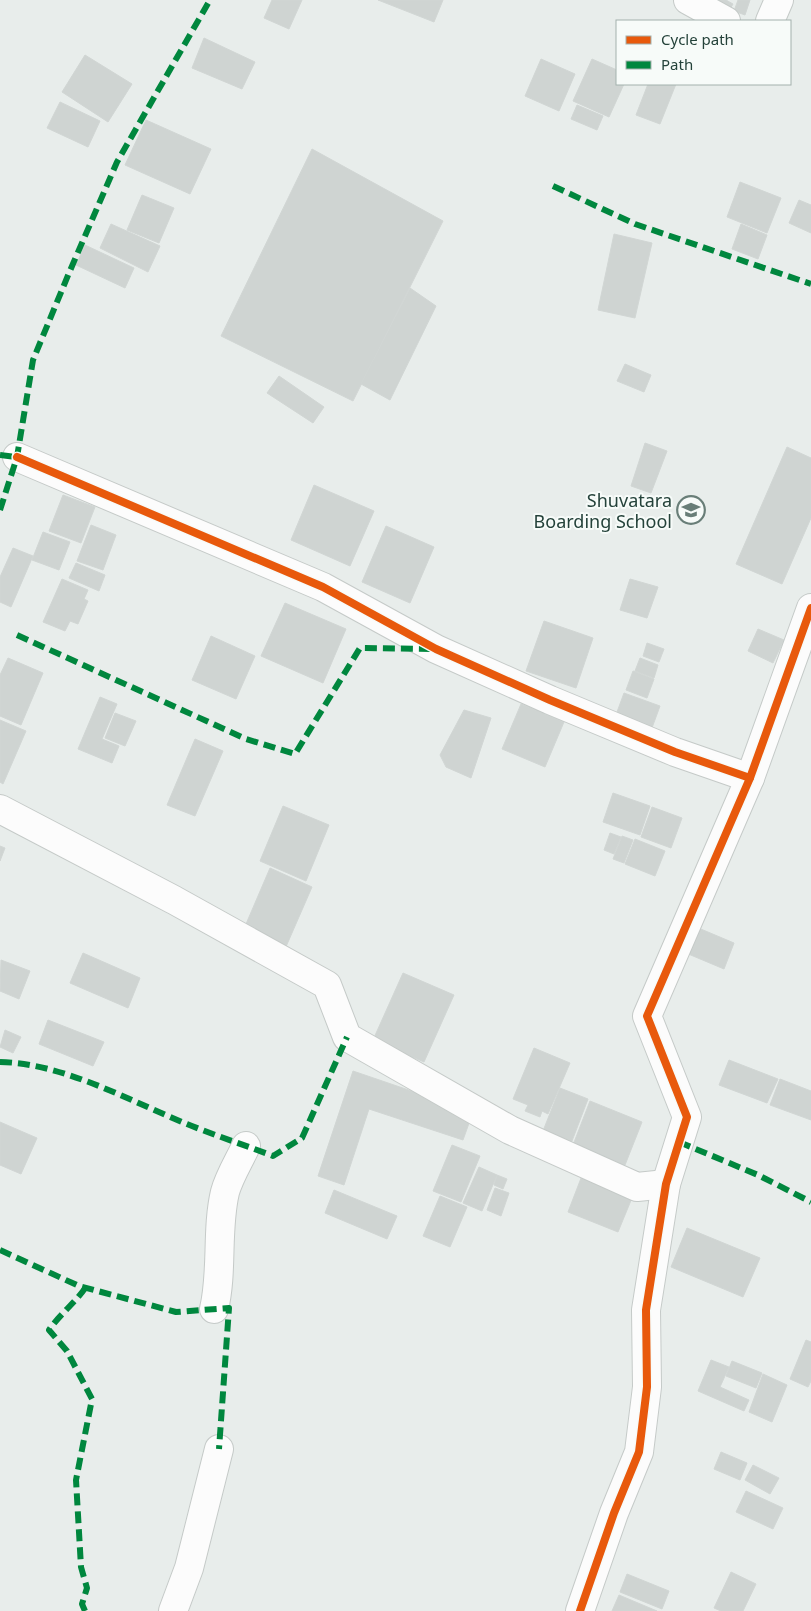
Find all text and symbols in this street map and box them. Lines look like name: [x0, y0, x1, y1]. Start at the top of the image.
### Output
legend: [616, 20, 791, 85]
text: Cycle path: [661, 29, 734, 49]
text: Path: [661, 54, 693, 74]
place label: Shuvatara Boarding School: [534, 488, 672, 533]
school or university icon: Shuvatara Boarding School: [676, 495, 706, 525]

